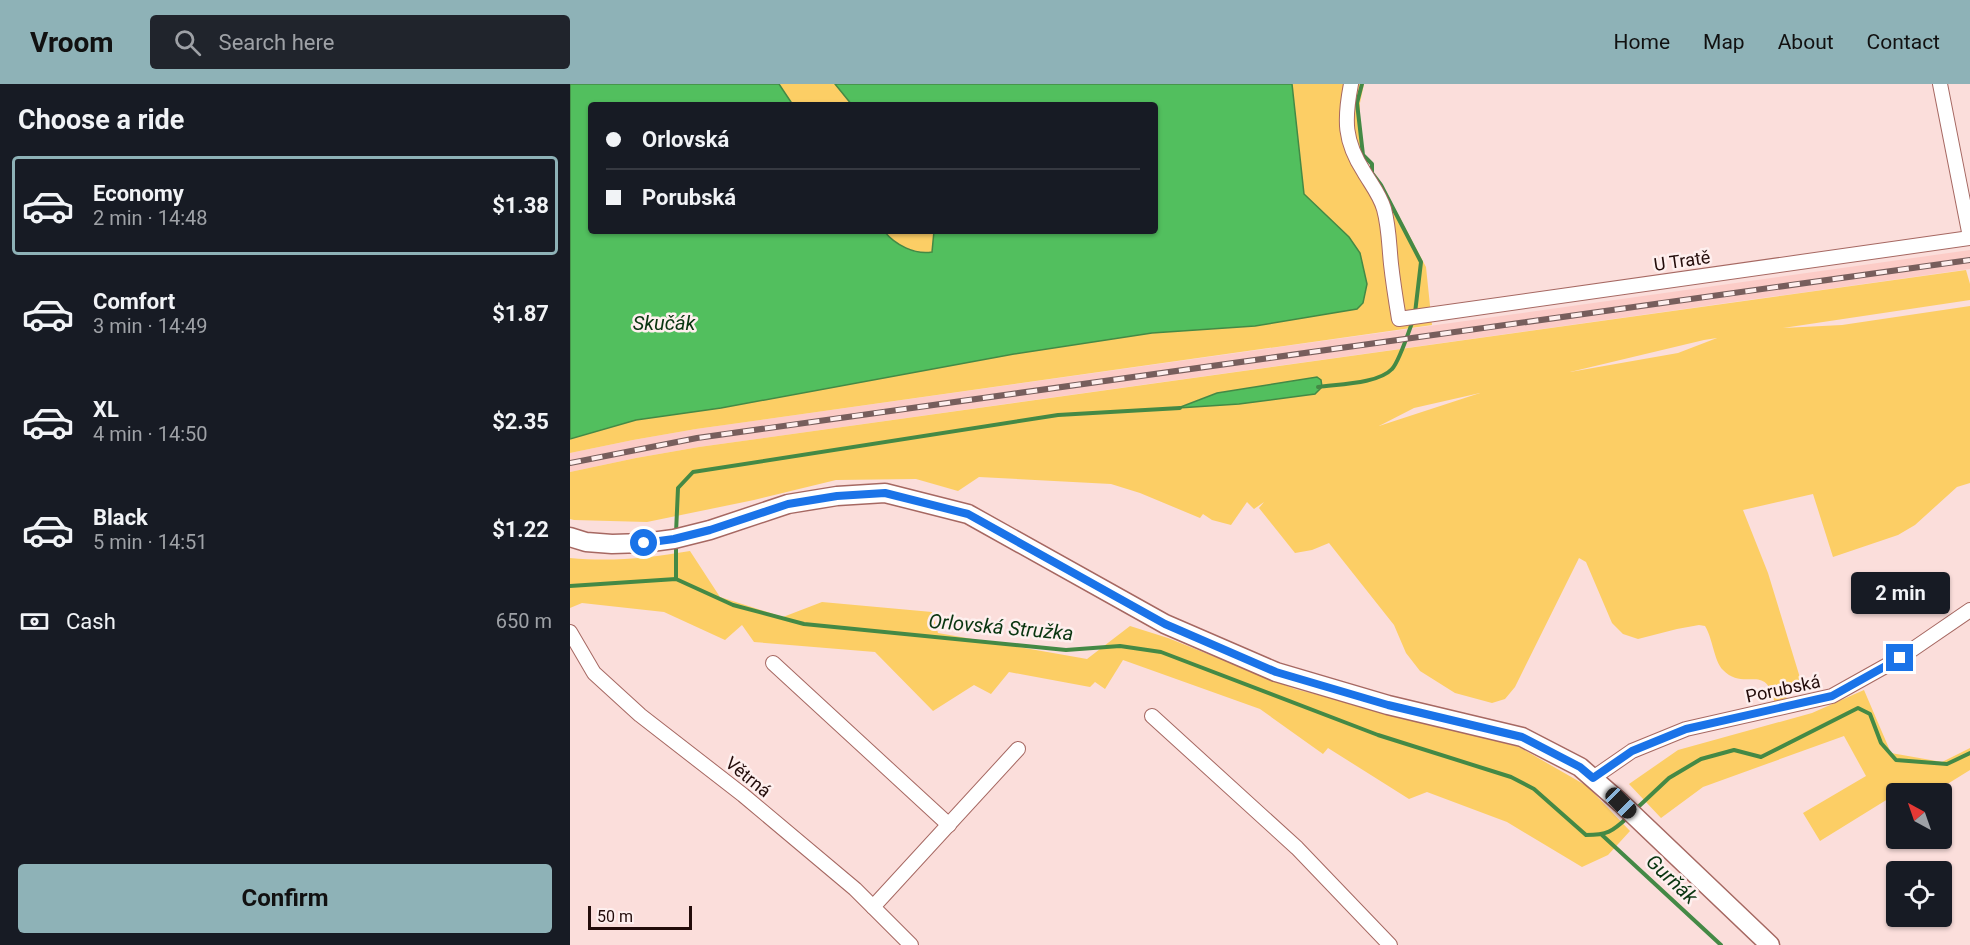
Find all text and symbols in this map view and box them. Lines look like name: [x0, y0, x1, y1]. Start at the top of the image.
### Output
search box: [150, 15, 570, 69]
text: Vroom: [30, 26, 114, 59]
icon: search: [171, 26, 204, 59]
text: Search here: [219, 30, 334, 55]
text: Home: [1614, 30, 1670, 54]
text: Map: [1703, 30, 1745, 54]
text: About: [1778, 30, 1834, 54]
text: Contact: [1867, 30, 1940, 54]
text: Choose a ride: [18, 104, 184, 136]
text: Orlovská: [642, 127, 729, 152]
icon: car: [21, 179, 75, 233]
text: Economy: [93, 181, 184, 206]
text: Porubská: [642, 185, 736, 210]
text: $1.38: [492, 193, 549, 218]
text: 2 min · 14:48: [93, 206, 208, 230]
street label: U Tratě: [1652, 246, 1712, 275]
icon: car: [21, 287, 75, 341]
text: Comfort: [93, 289, 175, 314]
text: $1.87: [492, 301, 549, 326]
water label: Skučák: [633, 311, 696, 335]
text: 3 min · 14:49: [93, 314, 208, 338]
icon: car: [21, 395, 75, 449]
text: XL: [93, 397, 119, 422]
text: $2.35: [492, 409, 549, 434]
text: 4 min · 14:50: [93, 422, 208, 446]
icon: car: [21, 503, 75, 557]
text: Black: [93, 505, 148, 530]
text: $1.22: [492, 517, 549, 542]
route start: [630, 529, 657, 556]
text: 5 min · 14:51: [93, 530, 208, 554]
callout: 2 min: [1850, 571, 1950, 613]
text: 2 min: [1875, 581, 1926, 605]
icon: cash: [18, 605, 51, 638]
text: Cash: [66, 609, 116, 634]
text: 650 m: [496, 609, 552, 633]
water label: Orlovská Stružka: [928, 609, 1074, 645]
route end: [1886, 644, 1913, 671]
street label: Porubská: [1744, 670, 1822, 707]
street label: Větrná: [721, 752, 775, 801]
north arrow: [1886, 783, 1952, 849]
map controls: [1886, 783, 1952, 927]
car: [1602, 784, 1640, 822]
water label: Gurňák: [1641, 849, 1704, 910]
button: locate: [1886, 861, 1952, 927]
button: Confirm: [18, 864, 552, 933]
scale bar: [588, 903, 692, 930]
text: 50 m: [597, 907, 633, 926]

